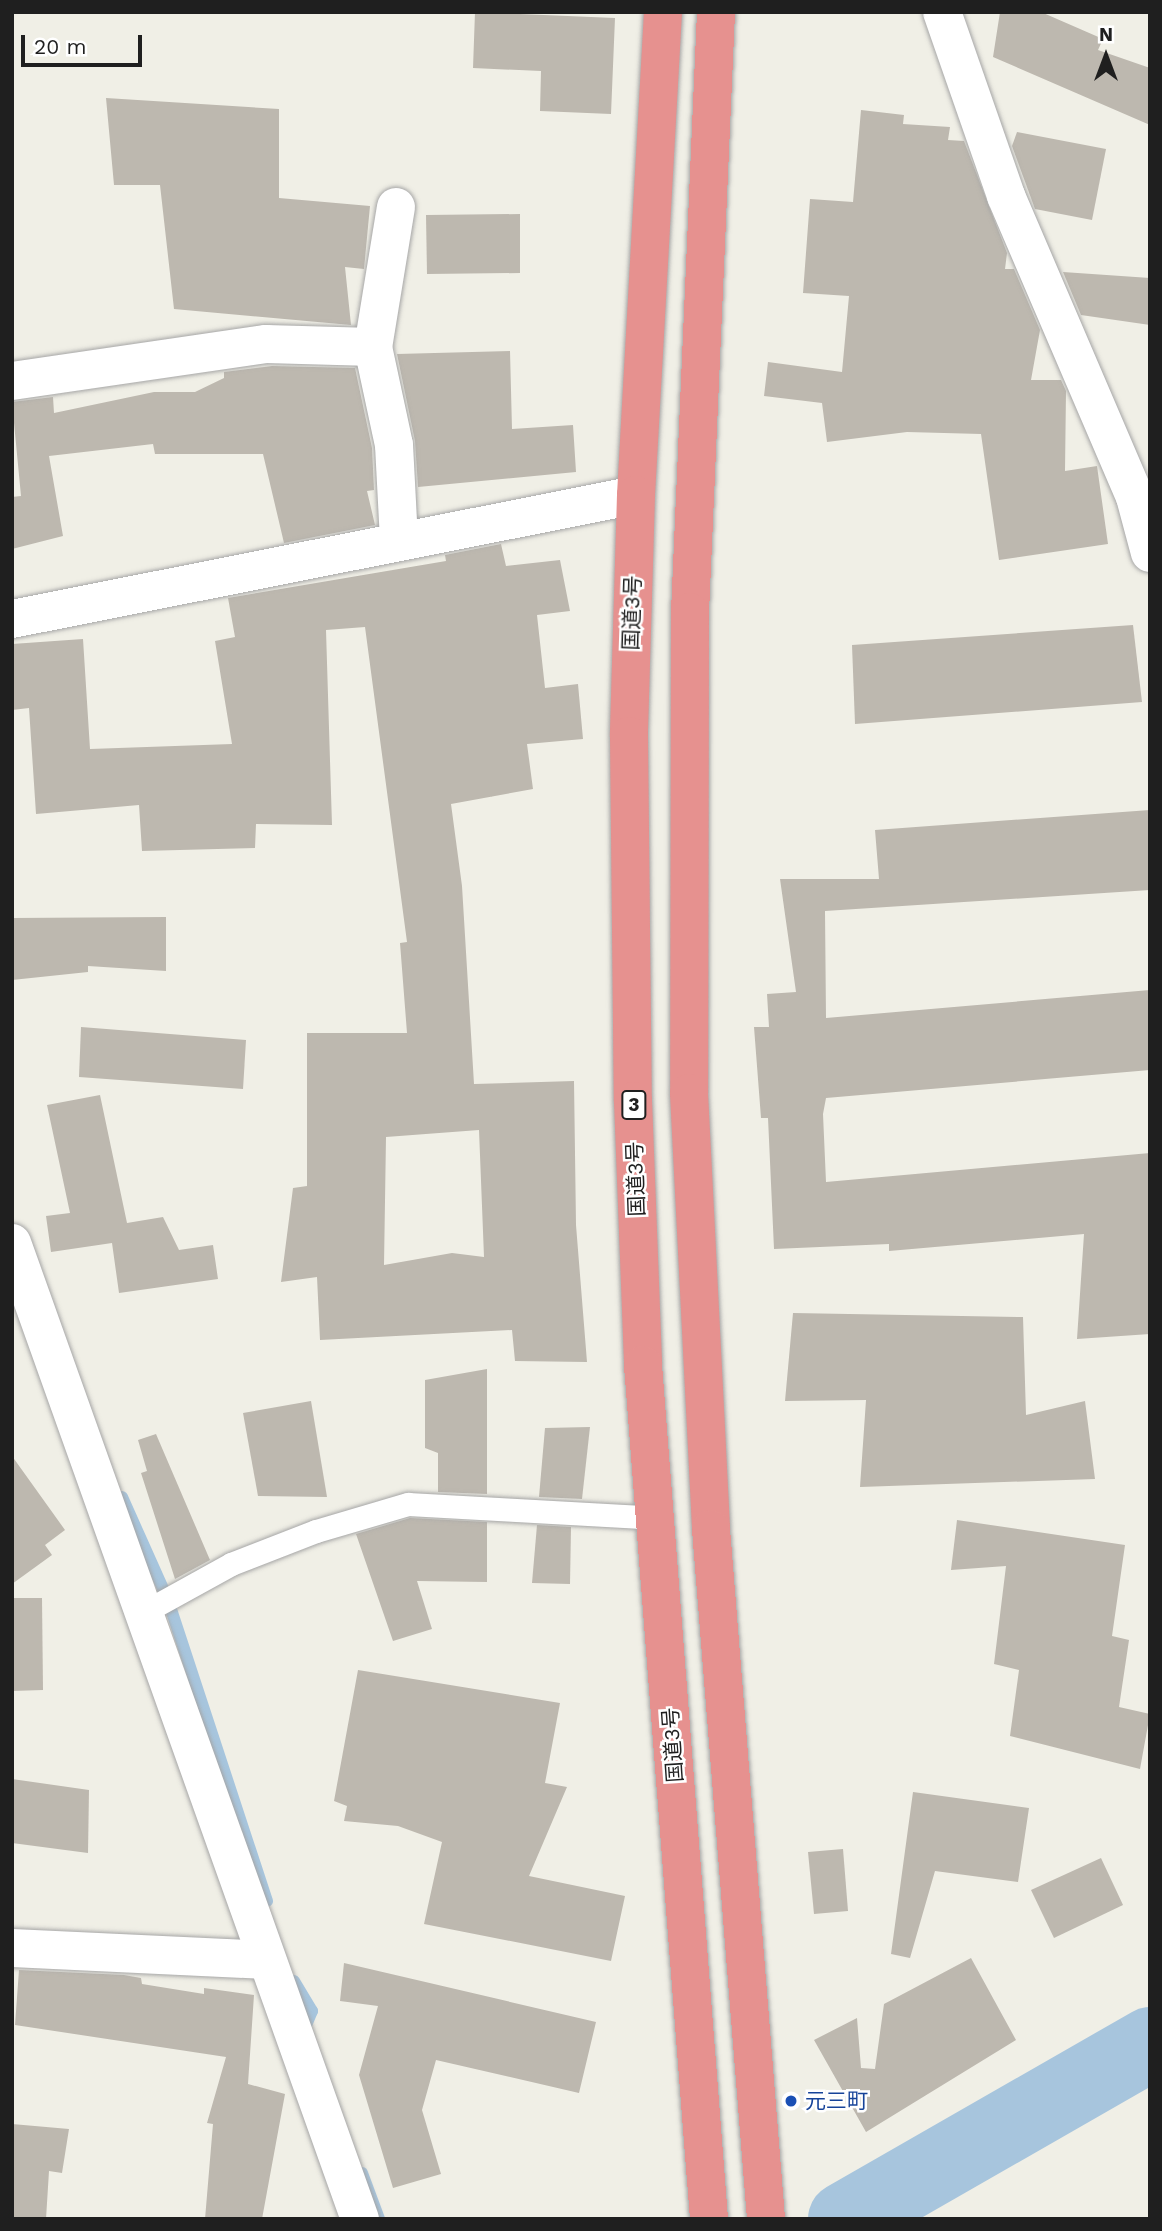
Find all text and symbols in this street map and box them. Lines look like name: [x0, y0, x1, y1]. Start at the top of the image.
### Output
scale bar: [24, 21, 145, 65]
north arrow: [1071, 21, 1141, 91]
text: N: [1099, 23, 1113, 46]
text: 20 m: [34, 34, 86, 59]
street label: 国道3号: [618, 575, 646, 651]
road number: 3: [620, 1090, 648, 1120]
street label: 国道3号: [622, 1141, 650, 1217]
street label: 国道3号: [658, 1707, 688, 1783]
place label: 元三町: [805, 2088, 868, 2114]
marker: 元三町: [783, 2093, 799, 2109]

